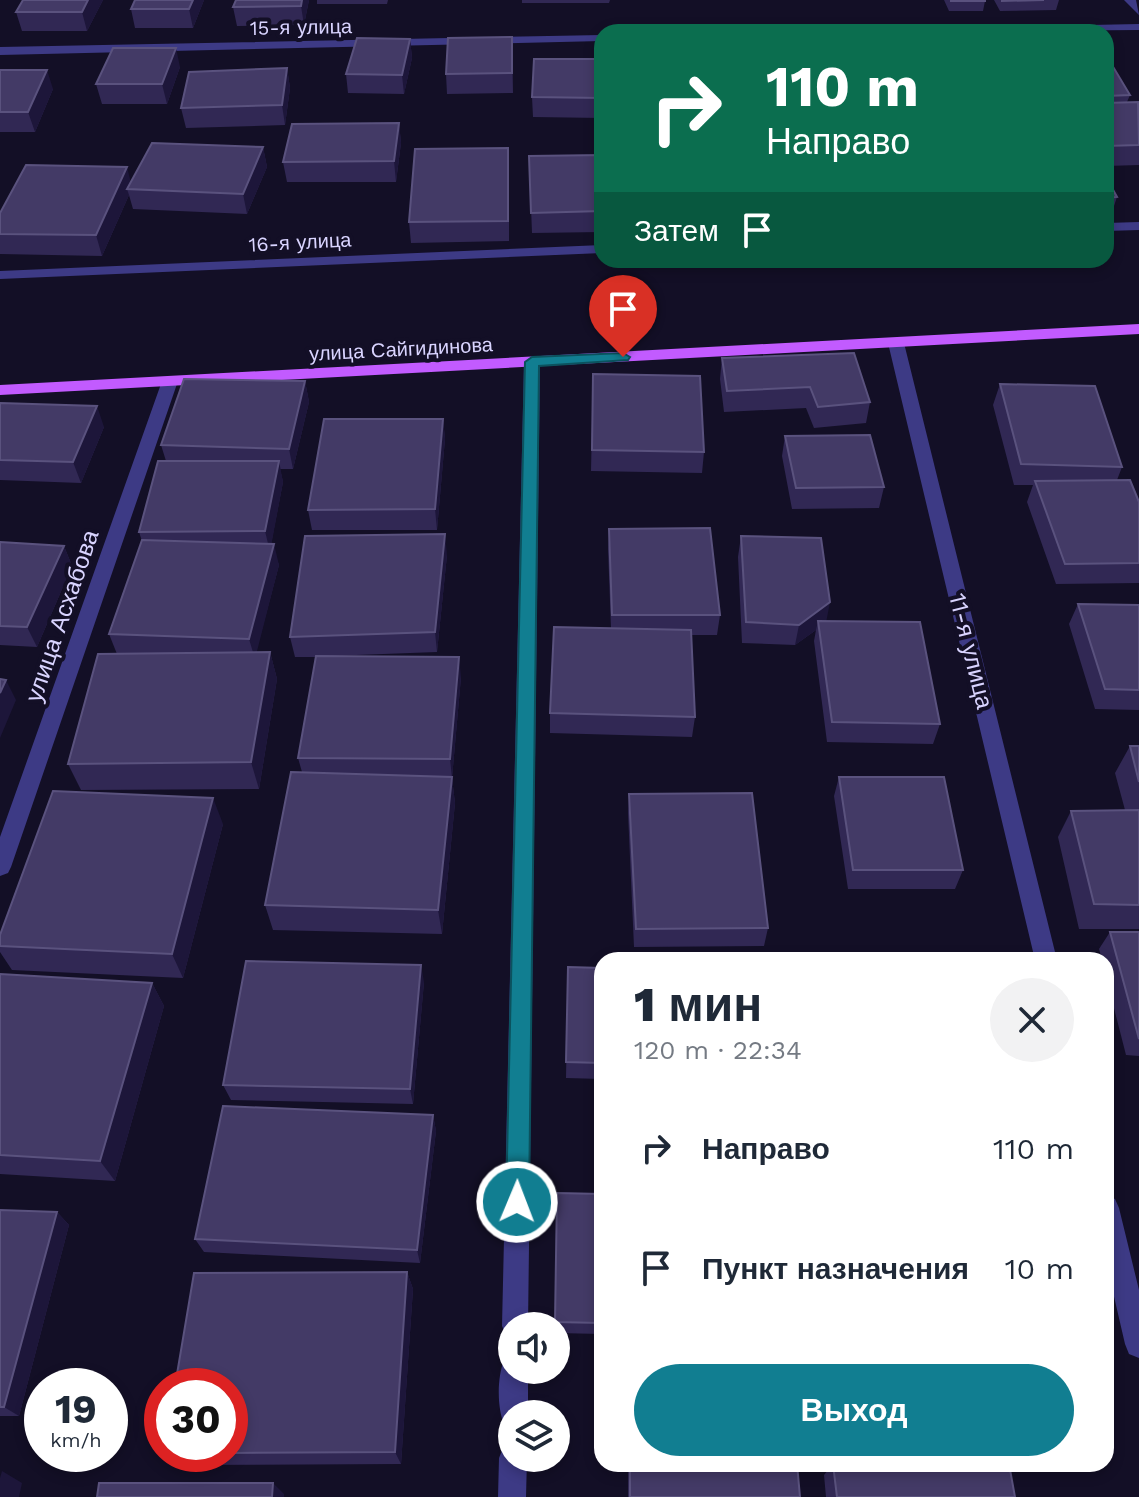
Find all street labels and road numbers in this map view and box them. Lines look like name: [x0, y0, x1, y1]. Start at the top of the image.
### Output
street label: 15-я улица: [250, 14, 353, 40]
street label: 16-я улица: [248, 227, 353, 257]
street label: улица Сайгидинова: [309, 332, 494, 366]
street label: улица Асхабова: [19, 526, 105, 706]
street label: 11-я улица: [943, 590, 999, 712]

